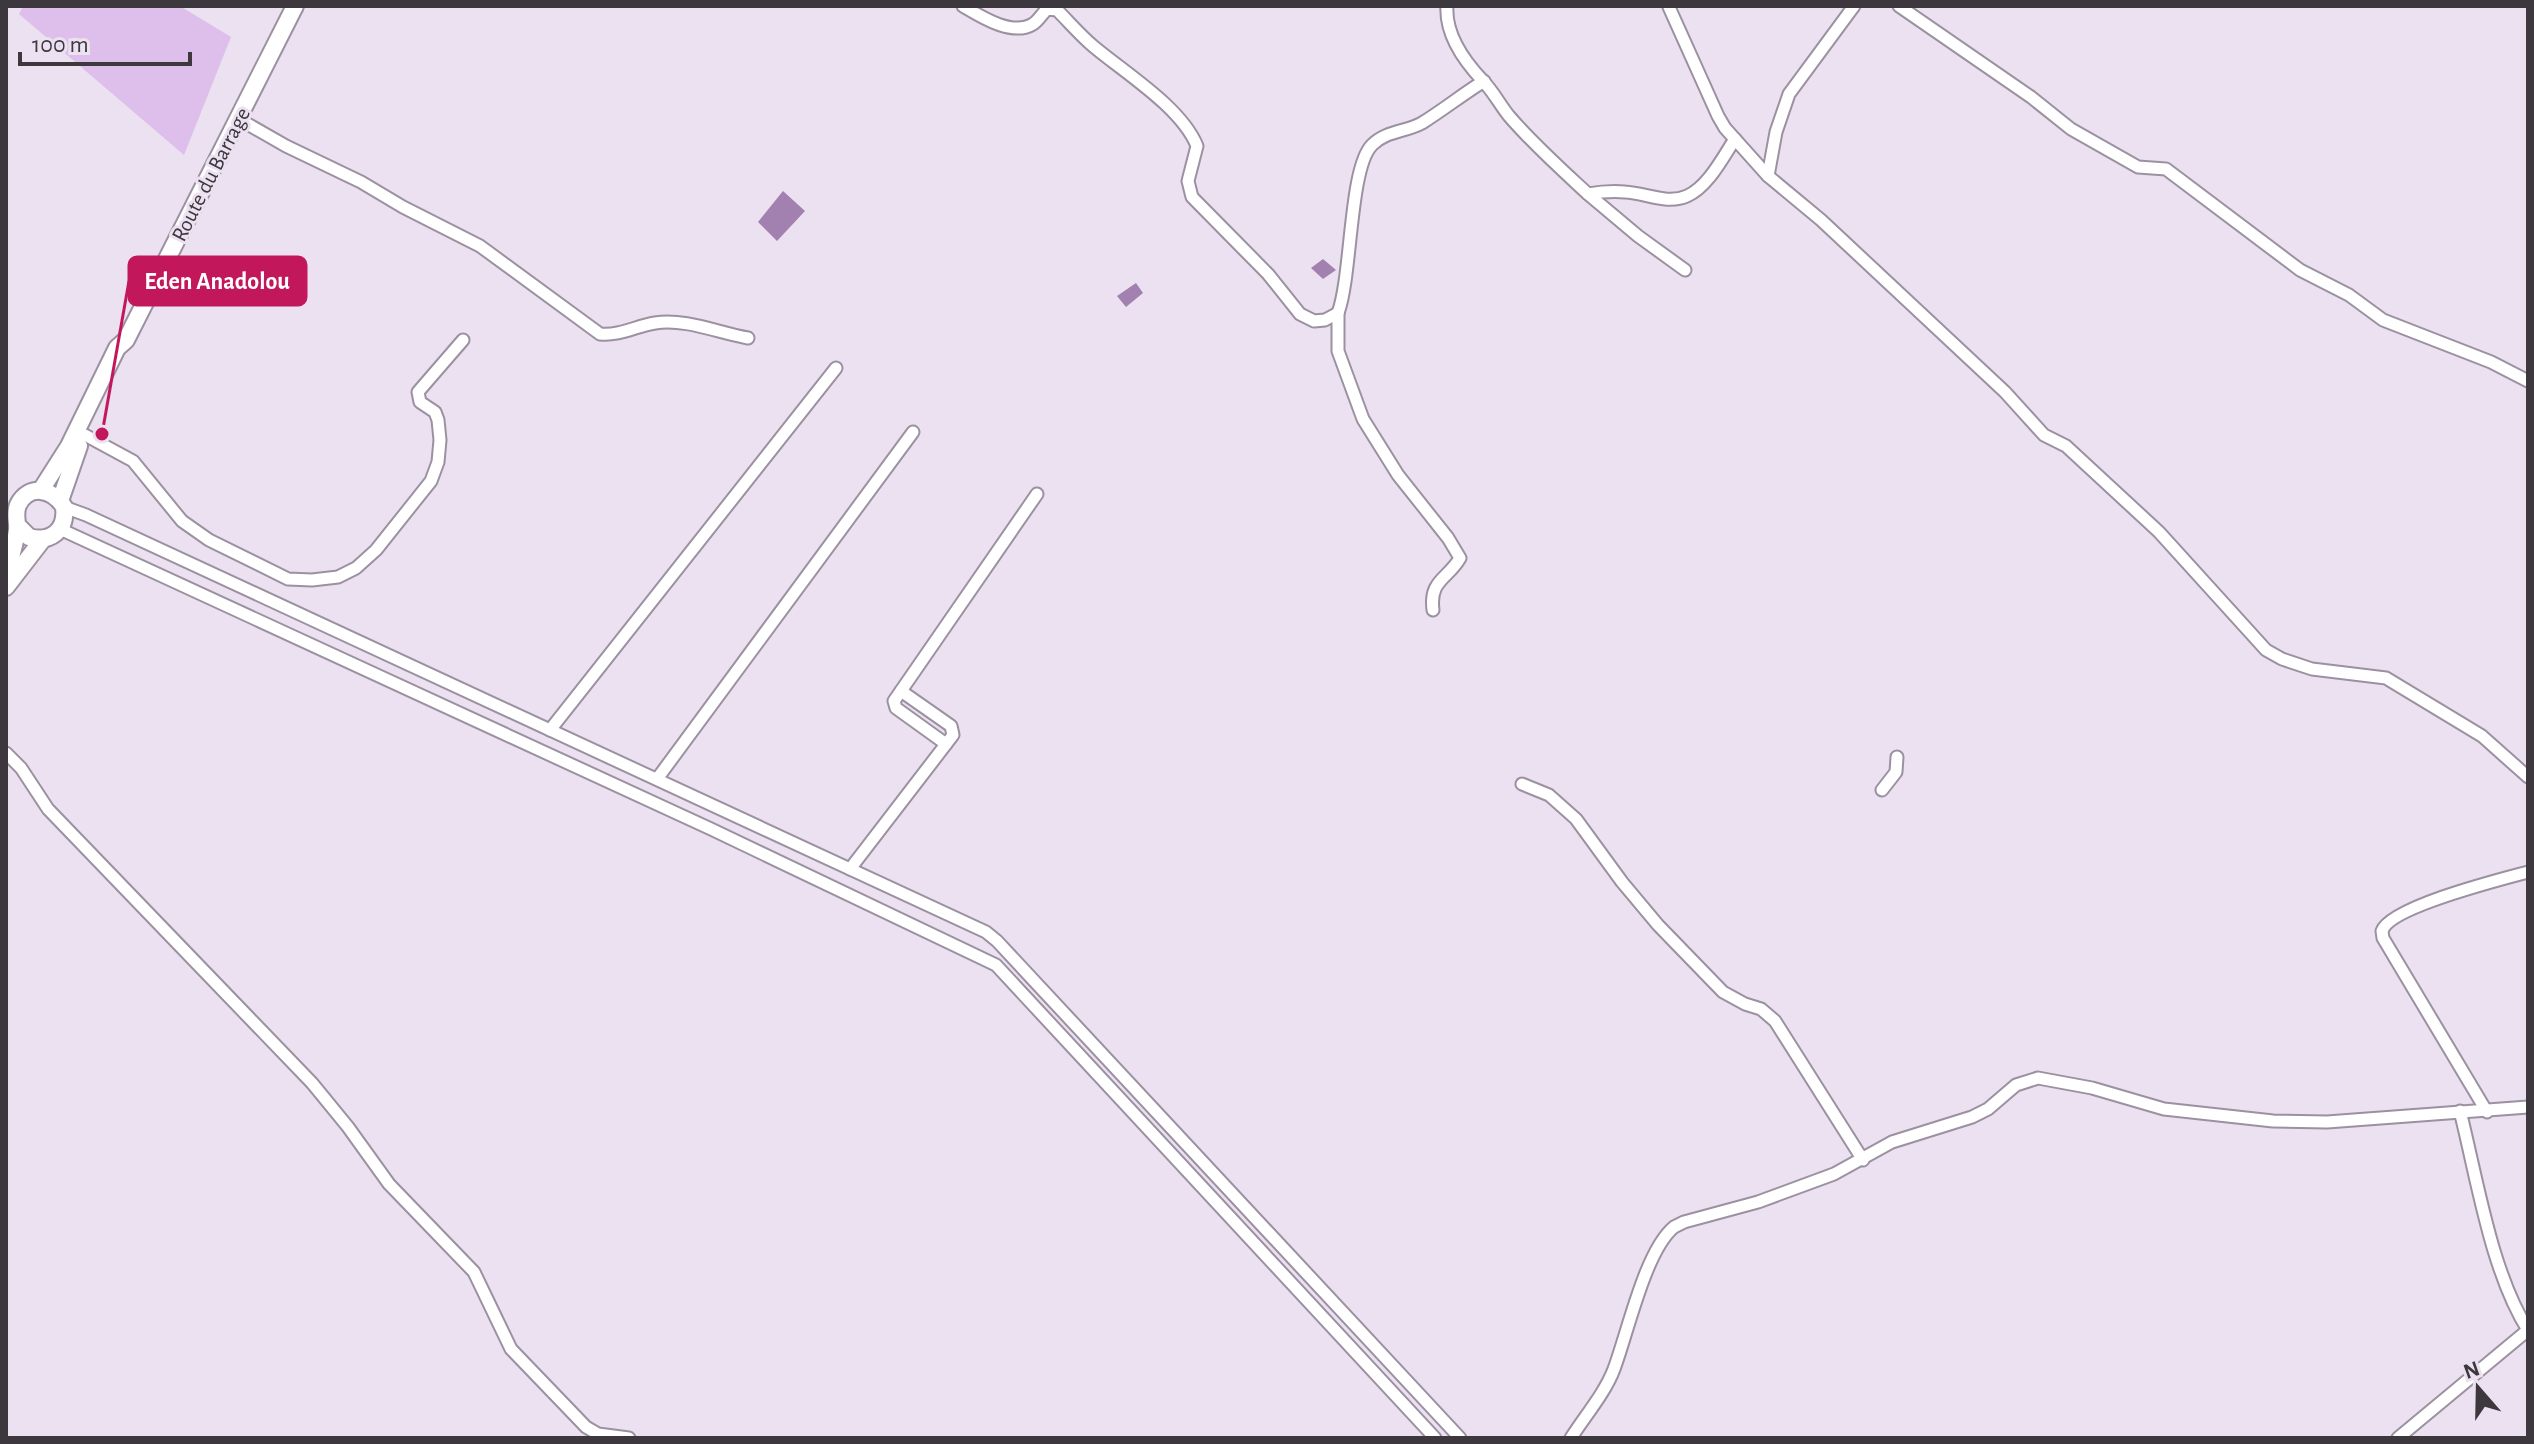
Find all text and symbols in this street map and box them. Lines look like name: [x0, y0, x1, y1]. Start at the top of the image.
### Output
scale bar: [20, 16, 190, 66]
text: 100 m: [32, 33, 89, 57]
street label: Route du Barrage: [168, 104, 254, 245]
callout: Eden Anadolou: [129, 257, 306, 305]
text: Eden Anadolou: [144, 270, 290, 294]
north arrow: [2438, 1348, 2518, 1428]
text: N: [2461, 1357, 2482, 1383]

